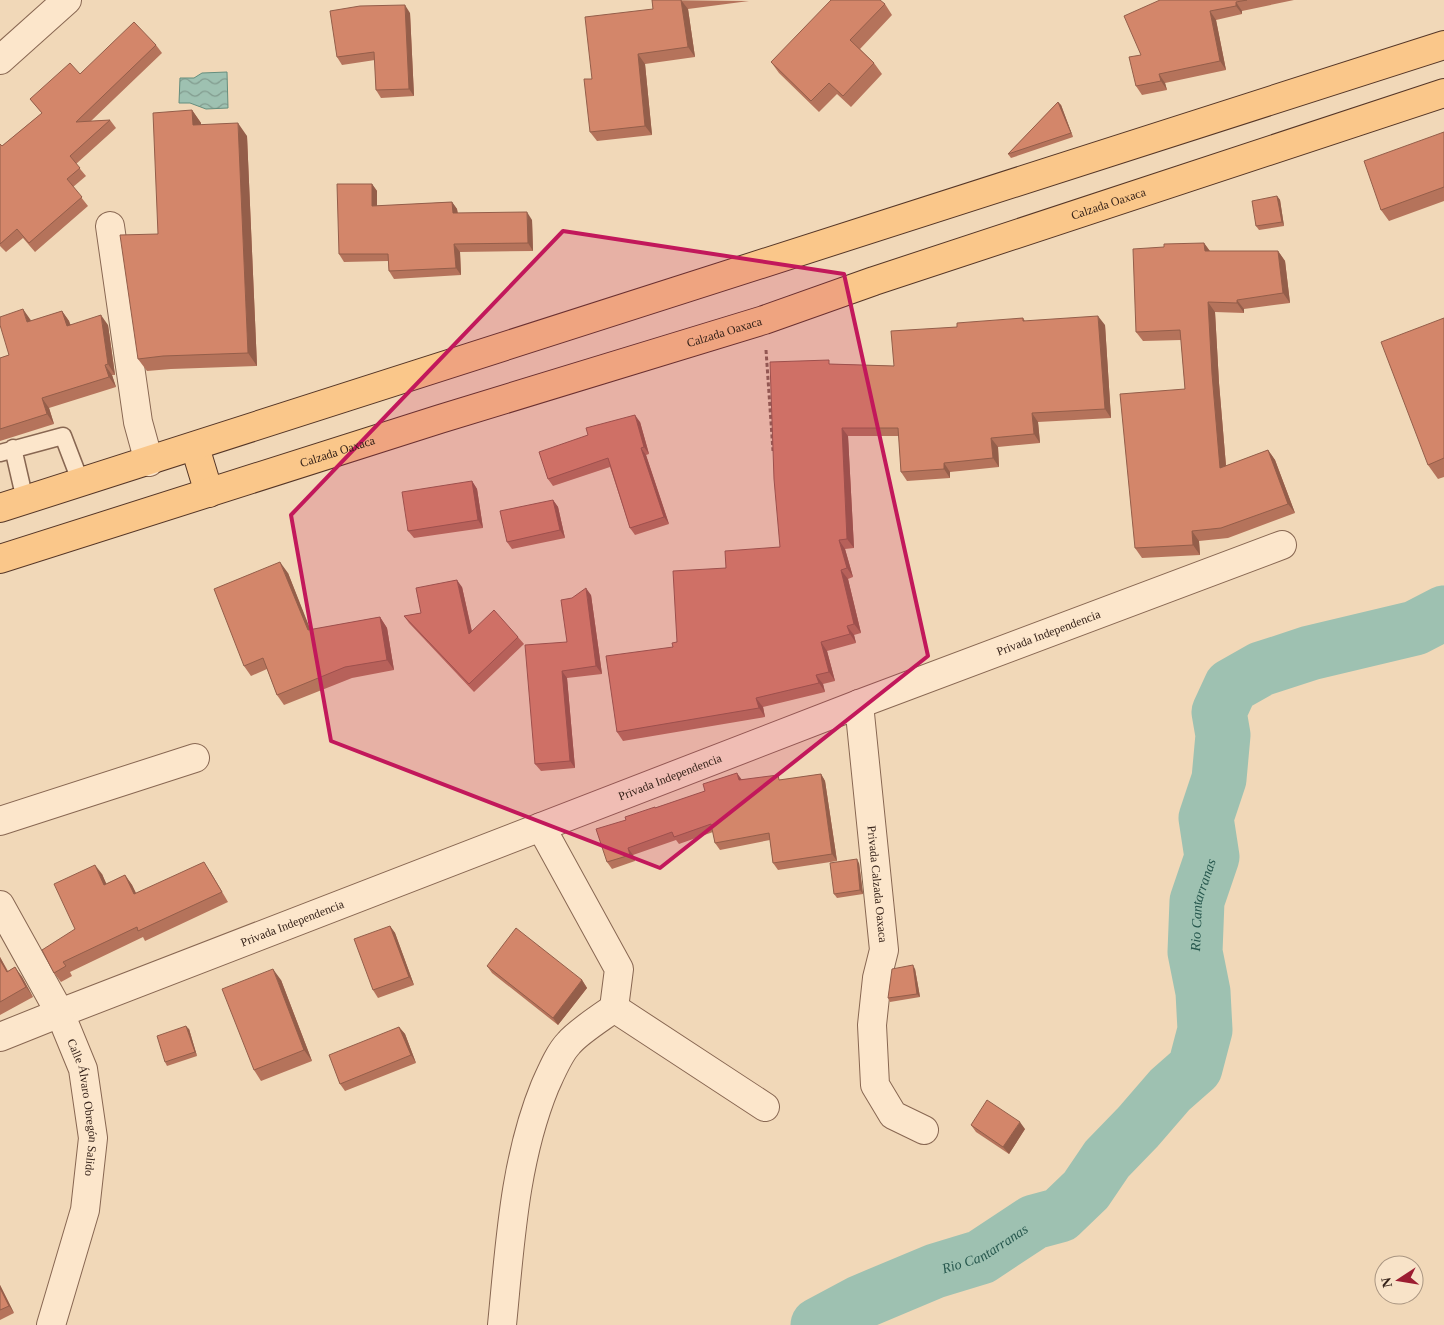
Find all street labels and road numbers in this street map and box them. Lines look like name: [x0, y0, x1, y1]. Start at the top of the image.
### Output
street label: Calzada Oaxaca: [1069, 185, 1148, 223]
street label: Calzada Oaxaca: [685, 314, 764, 350]
street label: Calzada Oaxaca: [298, 433, 377, 470]
street label: Privada Independencia: [995, 607, 1103, 659]
street label: Privada Independencia: [616, 751, 724, 803]
street label: Privada Calzada Oaxaca: [864, 825, 890, 944]
street label: Privada Independencia: [239, 897, 347, 949]
street label: Calle Álvaro Obregón Salido: [64, 1036, 100, 1177]

